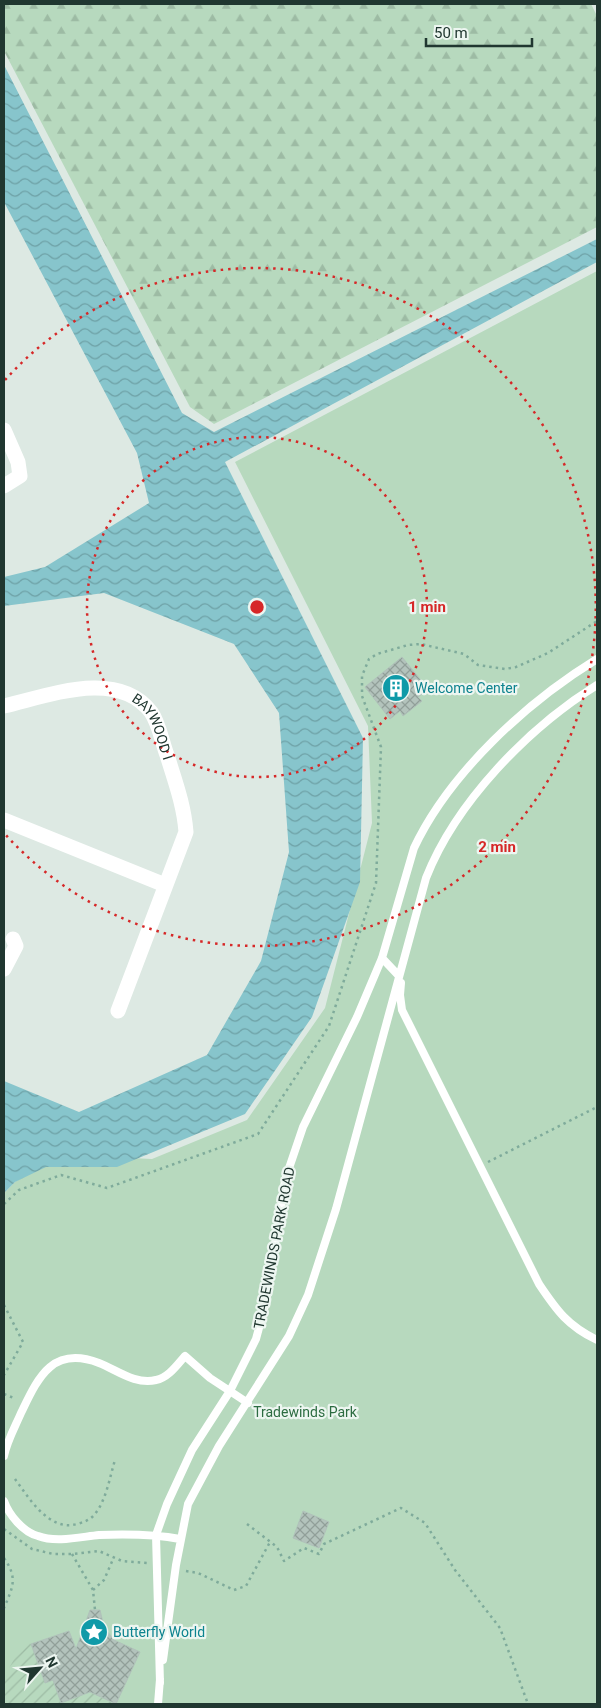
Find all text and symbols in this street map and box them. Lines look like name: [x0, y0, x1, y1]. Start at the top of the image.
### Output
scale bar: [426, 15, 532, 47]
text: 50 m: [434, 24, 468, 42]
centre of rings: [248, 598, 266, 616]
text: 1 min: [408, 598, 446, 616]
building icon: Welcome Center: [381, 673, 411, 703]
place label: Welcome Center: [415, 680, 518, 696]
street label: BAYWOOD I: [129, 690, 176, 762]
text: 2 min: [478, 838, 516, 856]
street label: TRADEWINDS PARK ROAD: [250, 1166, 298, 1330]
park label: Tradewinds Park: [253, 1404, 358, 1420]
place icon: Butterfly World: [79, 1617, 109, 1647]
place label: Butterfly World: [113, 1624, 205, 1640]
north arrow: [15, 1643, 65, 1693]
text: N: [42, 1654, 61, 1670]

